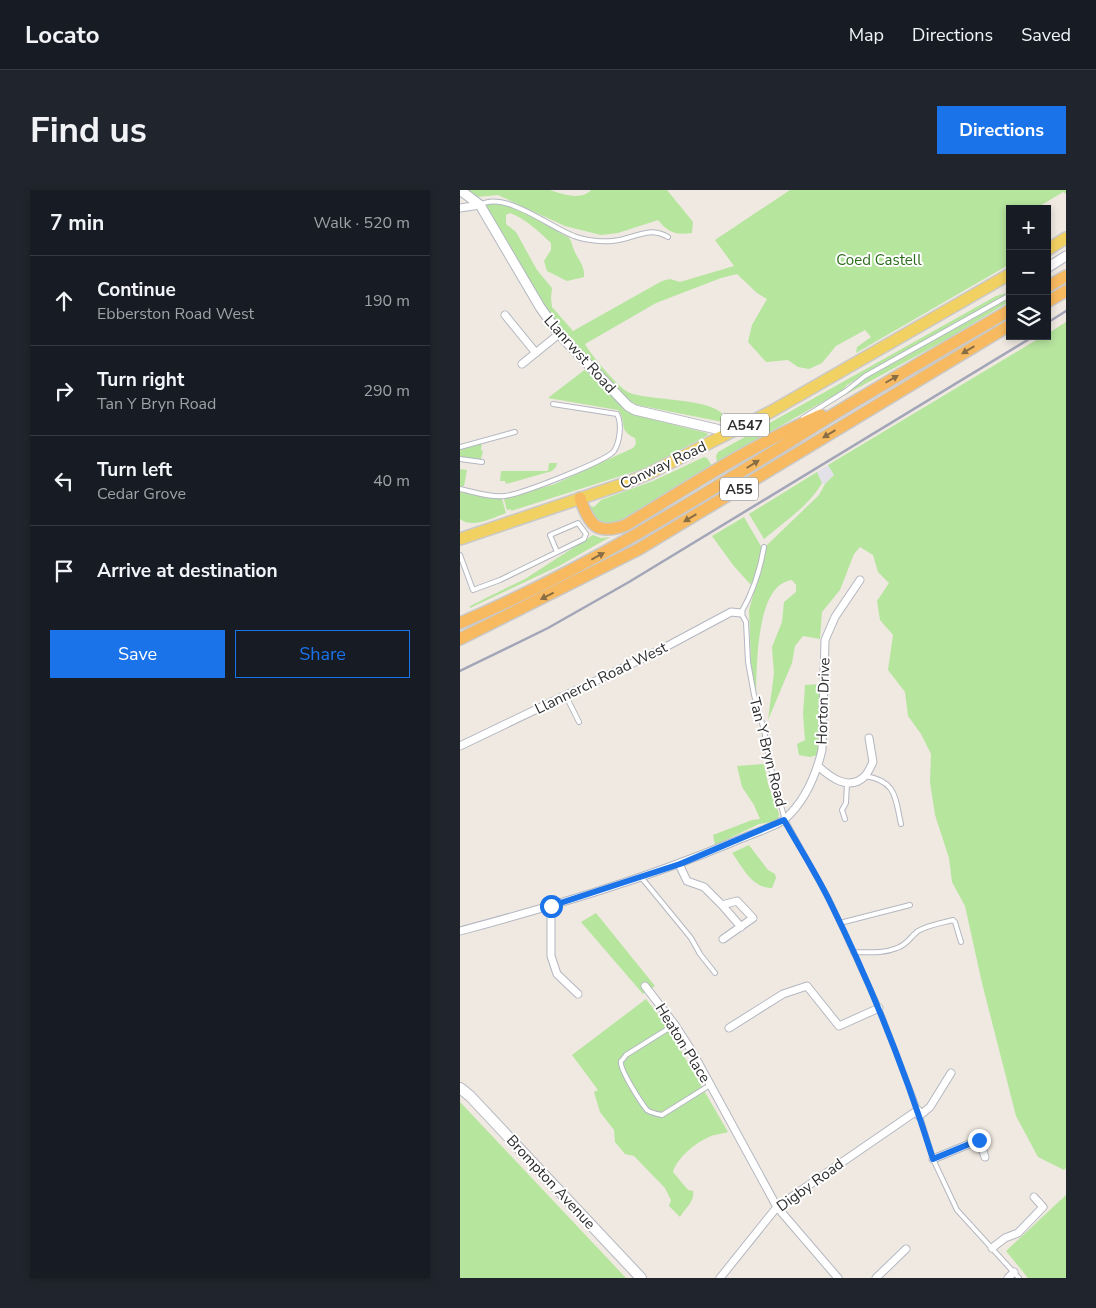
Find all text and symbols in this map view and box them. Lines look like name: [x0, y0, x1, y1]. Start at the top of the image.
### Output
text: Locato: [25, 19, 100, 51]
text: Map: [849, 23, 884, 47]
text: Directions: [912, 23, 993, 47]
text: Saved: [1021, 23, 1071, 47]
button: Directions: [937, 106, 1066, 154]
text: Find us: [30, 107, 147, 154]
map controls: [1006, 205, 1051, 340]
button: +: [1006, 205, 1051, 250]
text: 7 min: [50, 209, 104, 237]
text: Walk · 520 m: [314, 212, 410, 234]
park label: Coed Castell: [836, 250, 922, 270]
button: −: [1006, 250, 1051, 295]
text: Continue: [97, 277, 176, 303]
icon: ahead: [50, 287, 78, 315]
text: 190 m: [363, 290, 410, 312]
button: layers: [1006, 295, 1051, 340]
text: Ebberston Road West: [97, 303, 254, 325]
street label: Llanrwst Road: [540, 311, 620, 397]
one-way arrow: [961, 345, 974, 354]
text: Turn right: [97, 367, 184, 393]
one-way arrow: [885, 375, 898, 384]
icon: right: [50, 377, 78, 405]
text: 290 m: [363, 380, 410, 402]
text: Tan Y Bryn Road: [97, 393, 216, 415]
road number: A547: [721, 414, 769, 436]
one-way arrow: [823, 430, 836, 439]
street label: Conway Road: [617, 436, 709, 494]
text: Turn left: [97, 457, 172, 483]
one-way arrow: [747, 460, 760, 469]
icon: left: [50, 467, 78, 495]
text: 40 m: [373, 470, 410, 492]
road number: A55: [720, 478, 758, 500]
text: Cedar Grove: [97, 483, 186, 505]
one-way arrow: [684, 514, 697, 523]
one-way arrow: [591, 552, 605, 560]
icon: arrive: [50, 557, 78, 585]
text: Arrive at destination: [97, 558, 278, 584]
one-way arrow: [540, 592, 555, 600]
button: Save: [50, 630, 225, 678]
button: Share: [235, 630, 410, 678]
street label: Llannerch Road West: [531, 637, 671, 719]
street label: Horton Drive: [811, 657, 835, 745]
street label: Tan Y Bryn Road: [745, 695, 791, 809]
route start: [540, 895, 563, 918]
street label: Heaton Place: [651, 1000, 715, 1086]
route end: [968, 1129, 991, 1152]
street label: Brompton Avenue: [502, 1130, 600, 1234]
street label: Digby Road: [772, 1154, 848, 1216]

